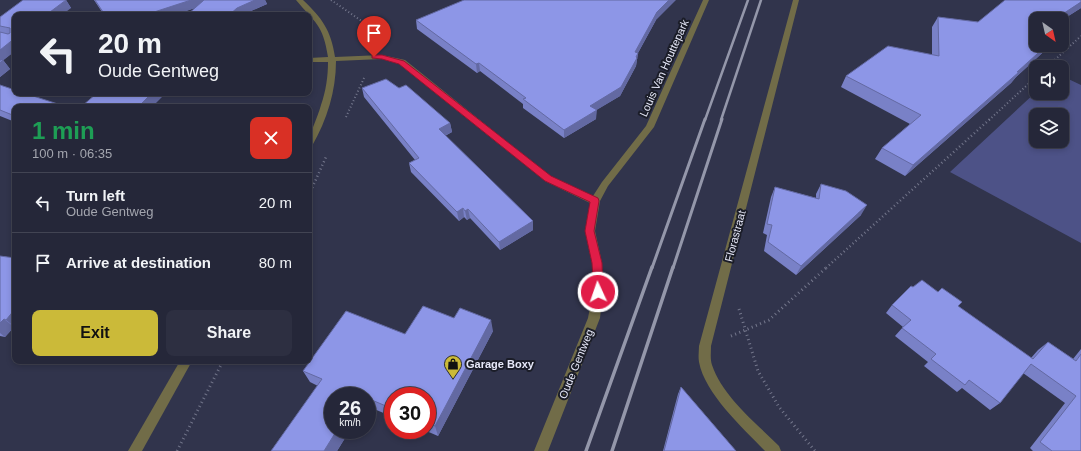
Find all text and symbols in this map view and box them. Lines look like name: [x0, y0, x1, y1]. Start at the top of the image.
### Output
north arrow: [1029, 12, 1069, 52]
map controls: [1029, 12, 1069, 148]
pin: [357, 16, 391, 57]
street label: Louis Van Houttepark: [637, 17, 691, 118]
icon: arrive: [363, 22, 385, 44]
icon: left: [32, 28, 84, 80]
text: 20 m: [98, 28, 162, 59]
button: sound: [1029, 60, 1069, 100]
text: Oude Gentweg: [98, 61, 219, 81]
button: layers: [1029, 108, 1069, 148]
text: 1 min: [32, 117, 95, 144]
button: close: [250, 117, 292, 159]
text: 100 m · 06:35: [32, 146, 112, 161]
text: Turn left: [66, 187, 125, 204]
icon: left: [32, 192, 54, 214]
text: 20 m: [259, 194, 292, 211]
text: Oude Gentweg: [66, 204, 153, 219]
street label: Florastraat: [722, 209, 748, 263]
icon: arrive: [32, 252, 54, 274]
text: Arrive at destination: [66, 254, 211, 271]
text: 80 m: [259, 254, 292, 271]
position arrow: [577, 271, 619, 313]
button: Exit: [32, 310, 158, 356]
button: Share: [166, 310, 292, 356]
street label: Oude Gentweg: [557, 327, 595, 401]
shop icon: Garage Boxy: [443, 354, 463, 379]
place label: Garage Boxy: [466, 358, 535, 370]
speed limit sign: 30: [384, 387, 436, 439]
text: 26: [339, 397, 361, 419]
text: km/h: [339, 417, 361, 428]

